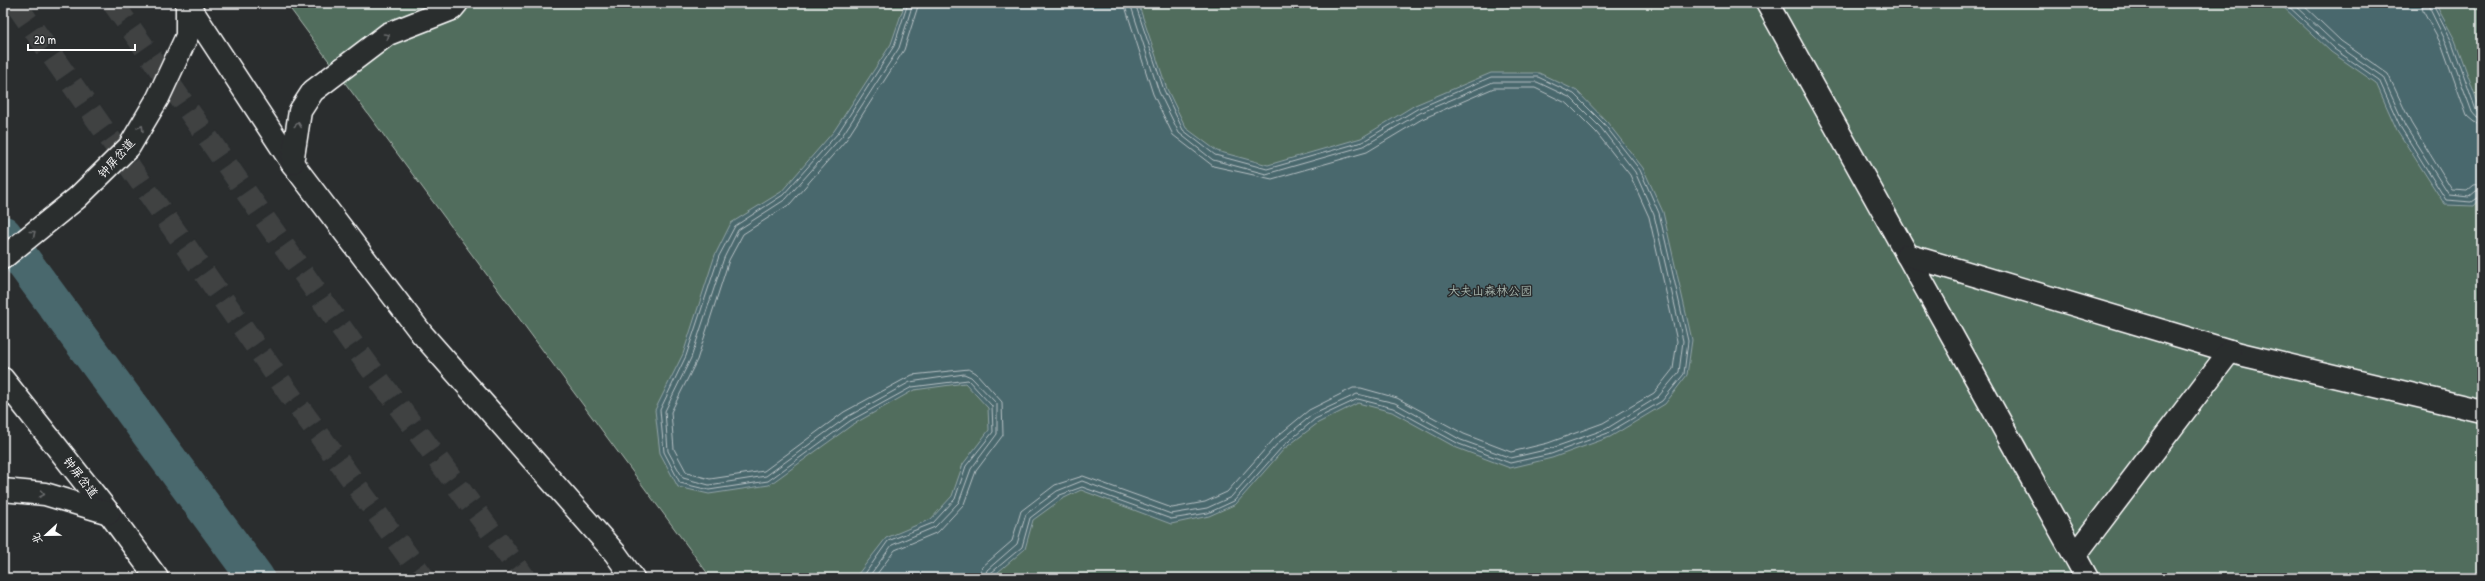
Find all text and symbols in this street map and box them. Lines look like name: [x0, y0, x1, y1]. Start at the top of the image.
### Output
scale bar: [28, 26, 135, 52]
text: 20 m: [34, 31, 56, 48]
one-way arrow: [383, 33, 390, 40]
one-way arrow: [293, 122, 302, 128]
one-way arrow: [136, 125, 143, 132]
street label: 钟屏岔道: [94, 134, 138, 182]
one-way arrow: [29, 231, 36, 238]
park label: 大夫山森林公园: [1448, 282, 1532, 299]
street label: 钟屏岔道: [60, 453, 102, 501]
one-way arrow: [39, 489, 45, 498]
north arrow: [26, 515, 66, 555]
text: 北: [28, 531, 45, 546]

